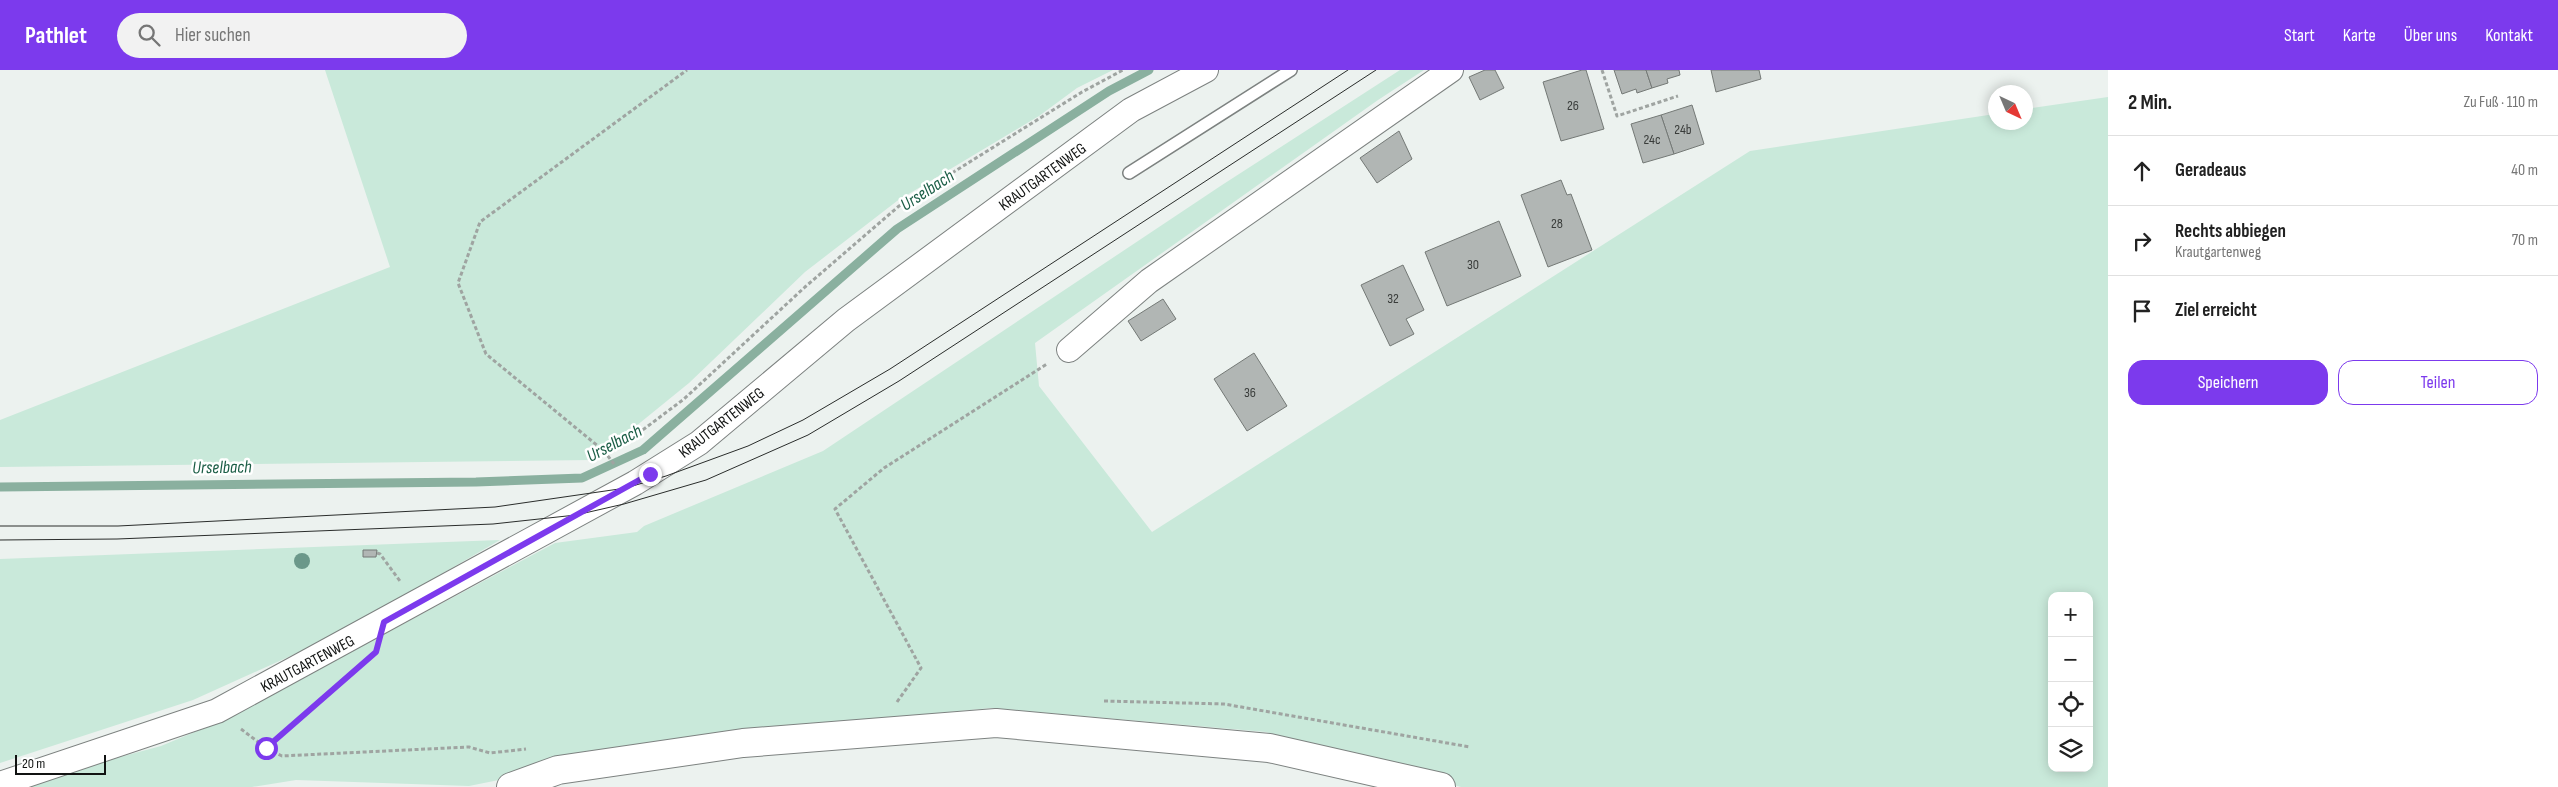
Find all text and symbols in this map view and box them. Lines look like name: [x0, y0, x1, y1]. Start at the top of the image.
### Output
search box: [117, 13, 467, 58]
text: Pathlet: [25, 21, 87, 50]
icon: search: [135, 21, 163, 49]
text: Hier suchen: [175, 24, 251, 47]
text: Start: [2284, 25, 2315, 46]
text: Karte: [2343, 25, 2376, 46]
text: Über uns: [2404, 25, 2457, 46]
text: Kontakt: [2485, 25, 2533, 46]
north arrow: [1988, 85, 2033, 130]
text: 2 Min.: [2128, 90, 2172, 115]
text: Zu Fuß · 110 m: [2463, 93, 2538, 112]
house number: 26: [1567, 97, 1579, 114]
house number: 24b: [1674, 121, 1692, 138]
house number: 24c: [1643, 131, 1661, 148]
street label: KRAUTGARTENWEG: [995, 139, 1090, 215]
icon: ahead: [2128, 157, 2156, 185]
text: Geradeaus: [2175, 159, 2246, 182]
text: 40 m: [2511, 161, 2538, 180]
water label: Urselbach: [897, 165, 958, 215]
house number: 28: [1551, 215, 1563, 232]
text: Rechts abbiegen: [2175, 220, 2286, 243]
icon: right: [2128, 227, 2156, 255]
text: 70 m: [2512, 231, 2538, 250]
text: Krautgartenweg: [2175, 243, 2261, 262]
house number: 30: [1467, 256, 1479, 273]
house number: 32: [1387, 290, 1399, 307]
icon: arrive: [2128, 297, 2156, 325]
text: Ziel erreicht: [2175, 299, 2257, 322]
button: Speichern: [2128, 360, 2328, 405]
button: Teilen: [2338, 360, 2538, 405]
street label: KRAUTGARTENWEG: [675, 384, 769, 463]
house number: 36: [1244, 384, 1256, 401]
water label: Urselbach: [583, 420, 646, 467]
water label: Urselbach: [192, 456, 252, 479]
route end: [639, 463, 662, 486]
map controls: [2048, 592, 2093, 772]
button: +: [2048, 592, 2093, 637]
street label: KRAUTGARTENWEG: [258, 632, 358, 697]
button: −: [2048, 637, 2093, 682]
button: locate: [2048, 682, 2093, 727]
button: layers: [2048, 727, 2093, 772]
route start: [255, 737, 278, 760]
scale bar: [15, 752, 106, 775]
text: 20 m: [22, 755, 45, 772]

